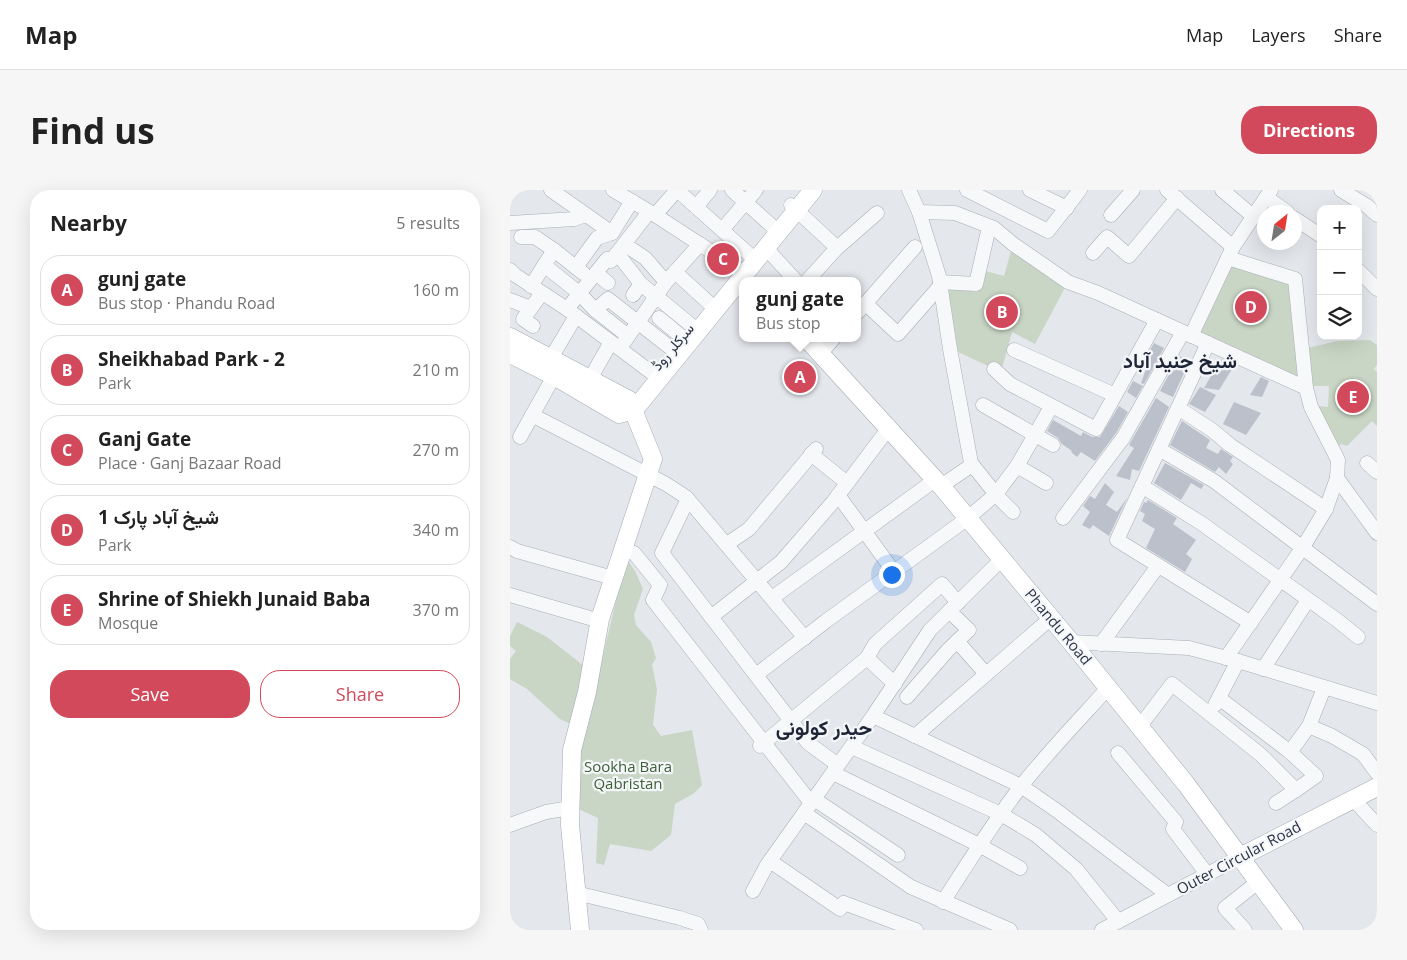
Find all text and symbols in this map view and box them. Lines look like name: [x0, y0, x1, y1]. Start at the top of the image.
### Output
text: Map: [25, 18, 77, 51]
text: Map: [1186, 23, 1223, 47]
text: Layers: [1251, 23, 1306, 47]
text: Share: [1334, 23, 1382, 47]
button: Directions: [1241, 106, 1377, 154]
text: Find us: [30, 107, 155, 154]
north arrow: [1257, 205, 1302, 250]
map controls: [1317, 205, 1362, 340]
button: +: [1317, 205, 1362, 250]
text: Nearby: [50, 209, 127, 237]
text: 5 results: [396, 212, 460, 234]
pin: C: [707, 240, 739, 278]
button: −: [1317, 250, 1362, 295]
text: gunj gate: [98, 266, 186, 292]
popup: [739, 277, 861, 342]
text: A: [61, 279, 73, 301]
text: 160 m: [413, 279, 459, 301]
text: gunj gate: [756, 286, 844, 312]
pin: D: [1235, 288, 1267, 326]
text: Bus stop · Phandu Road: [98, 292, 275, 314]
pin: B: [986, 293, 1018, 331]
button: layers: [1317, 295, 1362, 340]
text: Bus stop: [756, 312, 821, 334]
street label: سرکلر روڈ: [647, 318, 698, 374]
text: Sheikhabad Park - 2: [98, 346, 285, 372]
district label: شیخ جنید آباد: [1123, 347, 1237, 375]
pin: A: [784, 358, 816, 396]
text: B: [62, 359, 72, 381]
text: 210 m: [413, 359, 459, 381]
text: Park: [98, 372, 131, 394]
pin: E: [1337, 378, 1369, 416]
text: Ganj Gate: [98, 426, 191, 452]
text: C: [62, 439, 72, 461]
text: 270 m: [413, 439, 459, 461]
text: Place · Ganj Bazaar Road: [98, 452, 282, 474]
text: شیخ آباد پارک 1: [98, 504, 219, 530]
text: D: [61, 519, 73, 541]
text: 340 m: [413, 519, 459, 541]
text: Park: [98, 534, 131, 556]
your location: [879, 562, 905, 588]
street label: Phandu Road: [1021, 584, 1097, 669]
text: Shrine of Shiekh Junaid Baba: [98, 586, 371, 612]
text: E: [63, 599, 71, 621]
text: 370 m: [413, 599, 459, 621]
text: Mosque: [98, 612, 158, 634]
button: Save: [50, 670, 250, 718]
button: Share: [260, 670, 460, 718]
district label: حیدر کولونی: [776, 714, 872, 741]
park label: Sookha Bara Qabristan: [584, 756, 672, 793]
street label: Outer Circular Road: [1173, 816, 1304, 898]

